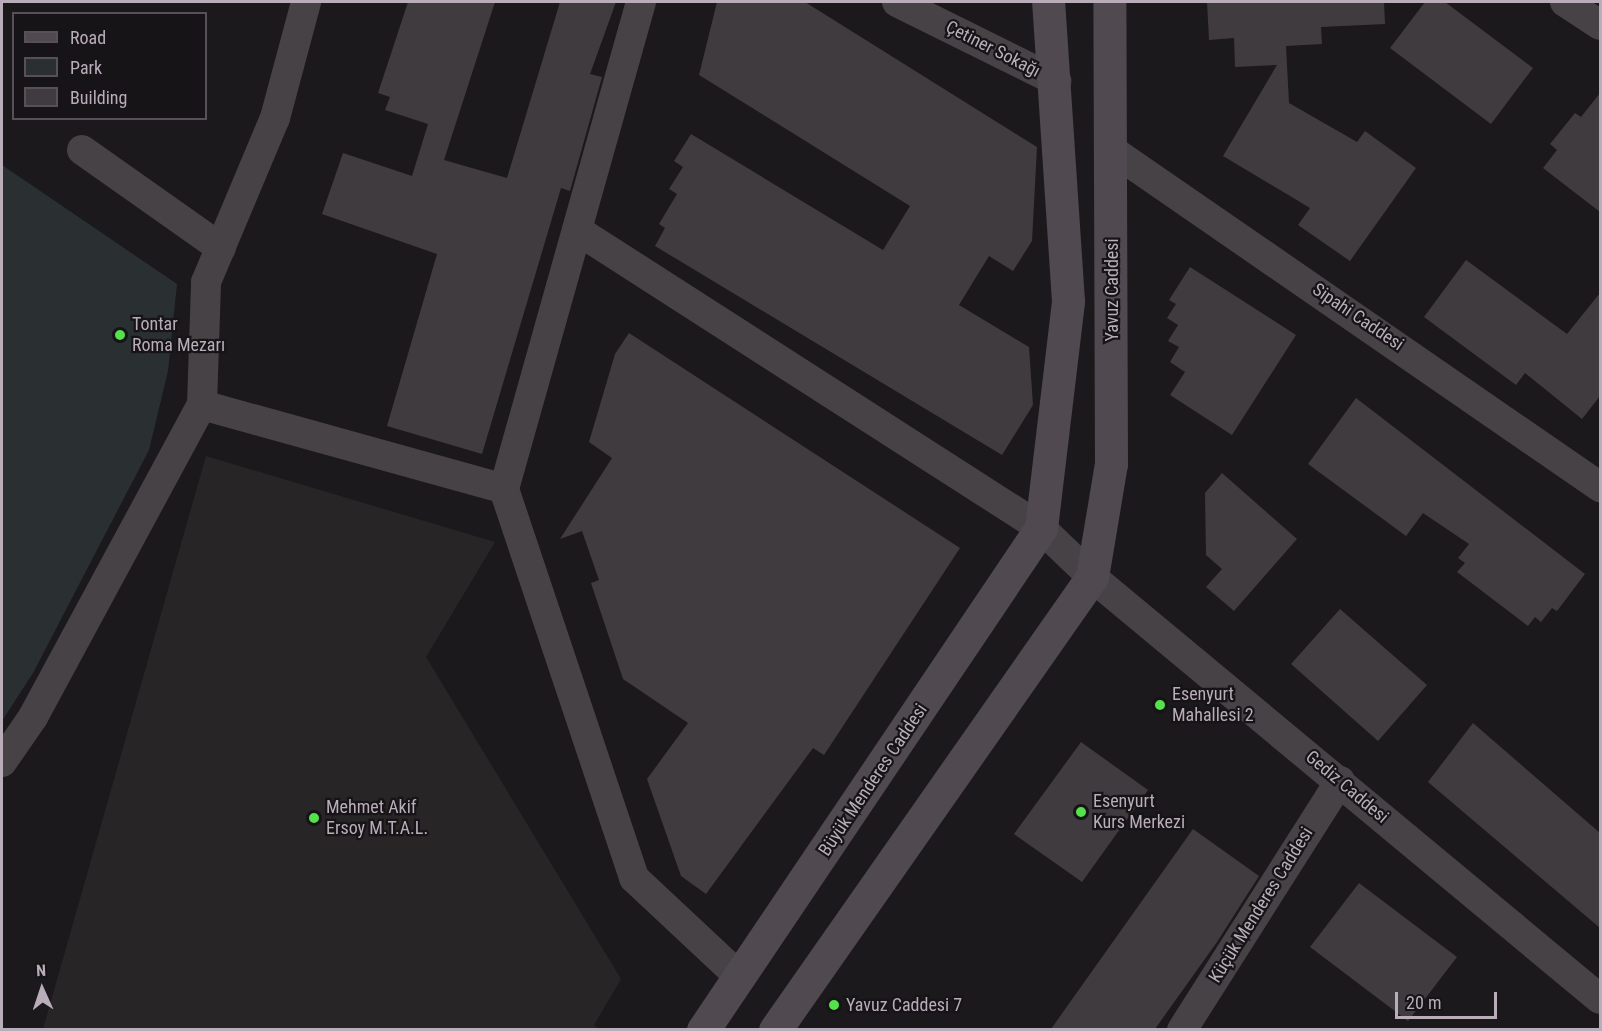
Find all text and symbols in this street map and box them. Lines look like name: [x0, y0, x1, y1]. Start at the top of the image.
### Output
legend: [12, 12, 207, 120]
street label: Çetiner Sokağı: [942, 16, 1044, 82]
text: Road: [70, 27, 106, 48]
text: Park: [70, 57, 102, 78]
text: Building: [70, 87, 127, 108]
street label: Yavuz Caddesi: [1101, 238, 1123, 342]
street label: Sipahi Caddesi: [1308, 279, 1408, 355]
place label: Tontar Roma Mezarı: [132, 314, 225, 356]
marker: Tontar Roma Mezarı: [113, 328, 127, 342]
place label: Esenyurt Mahallesi 2: [1172, 684, 1254, 726]
marker: Esenyurt Mahallesi 2: [1153, 698, 1167, 712]
street label: Büyük Menderes Caddesi: [814, 700, 932, 860]
street label: Gediz Caddesi: [1301, 746, 1393, 828]
place label: Esenyurt Kurs Merkezi: [1093, 791, 1185, 834]
place label: Mehmet Akif Ersoy M.T.A.L.: [326, 797, 428, 840]
marker: Esenyurt Kurs Merkezi: [1074, 805, 1088, 819]
marker: Mehmet Akif Ersoy M.T.A.L.: [307, 811, 321, 825]
street label: Küçük Menderes Caddesi: [1204, 823, 1318, 987]
north arrow: [12, 959, 72, 1019]
text: N: [36, 961, 46, 980]
scale bar: [1398, 980, 1500, 1018]
text: 20 m: [1406, 992, 1441, 1013]
place label: Yavuz Caddesi 7: [846, 994, 962, 1016]
marker: Yavuz Caddesi 7: [827, 998, 841, 1012]

